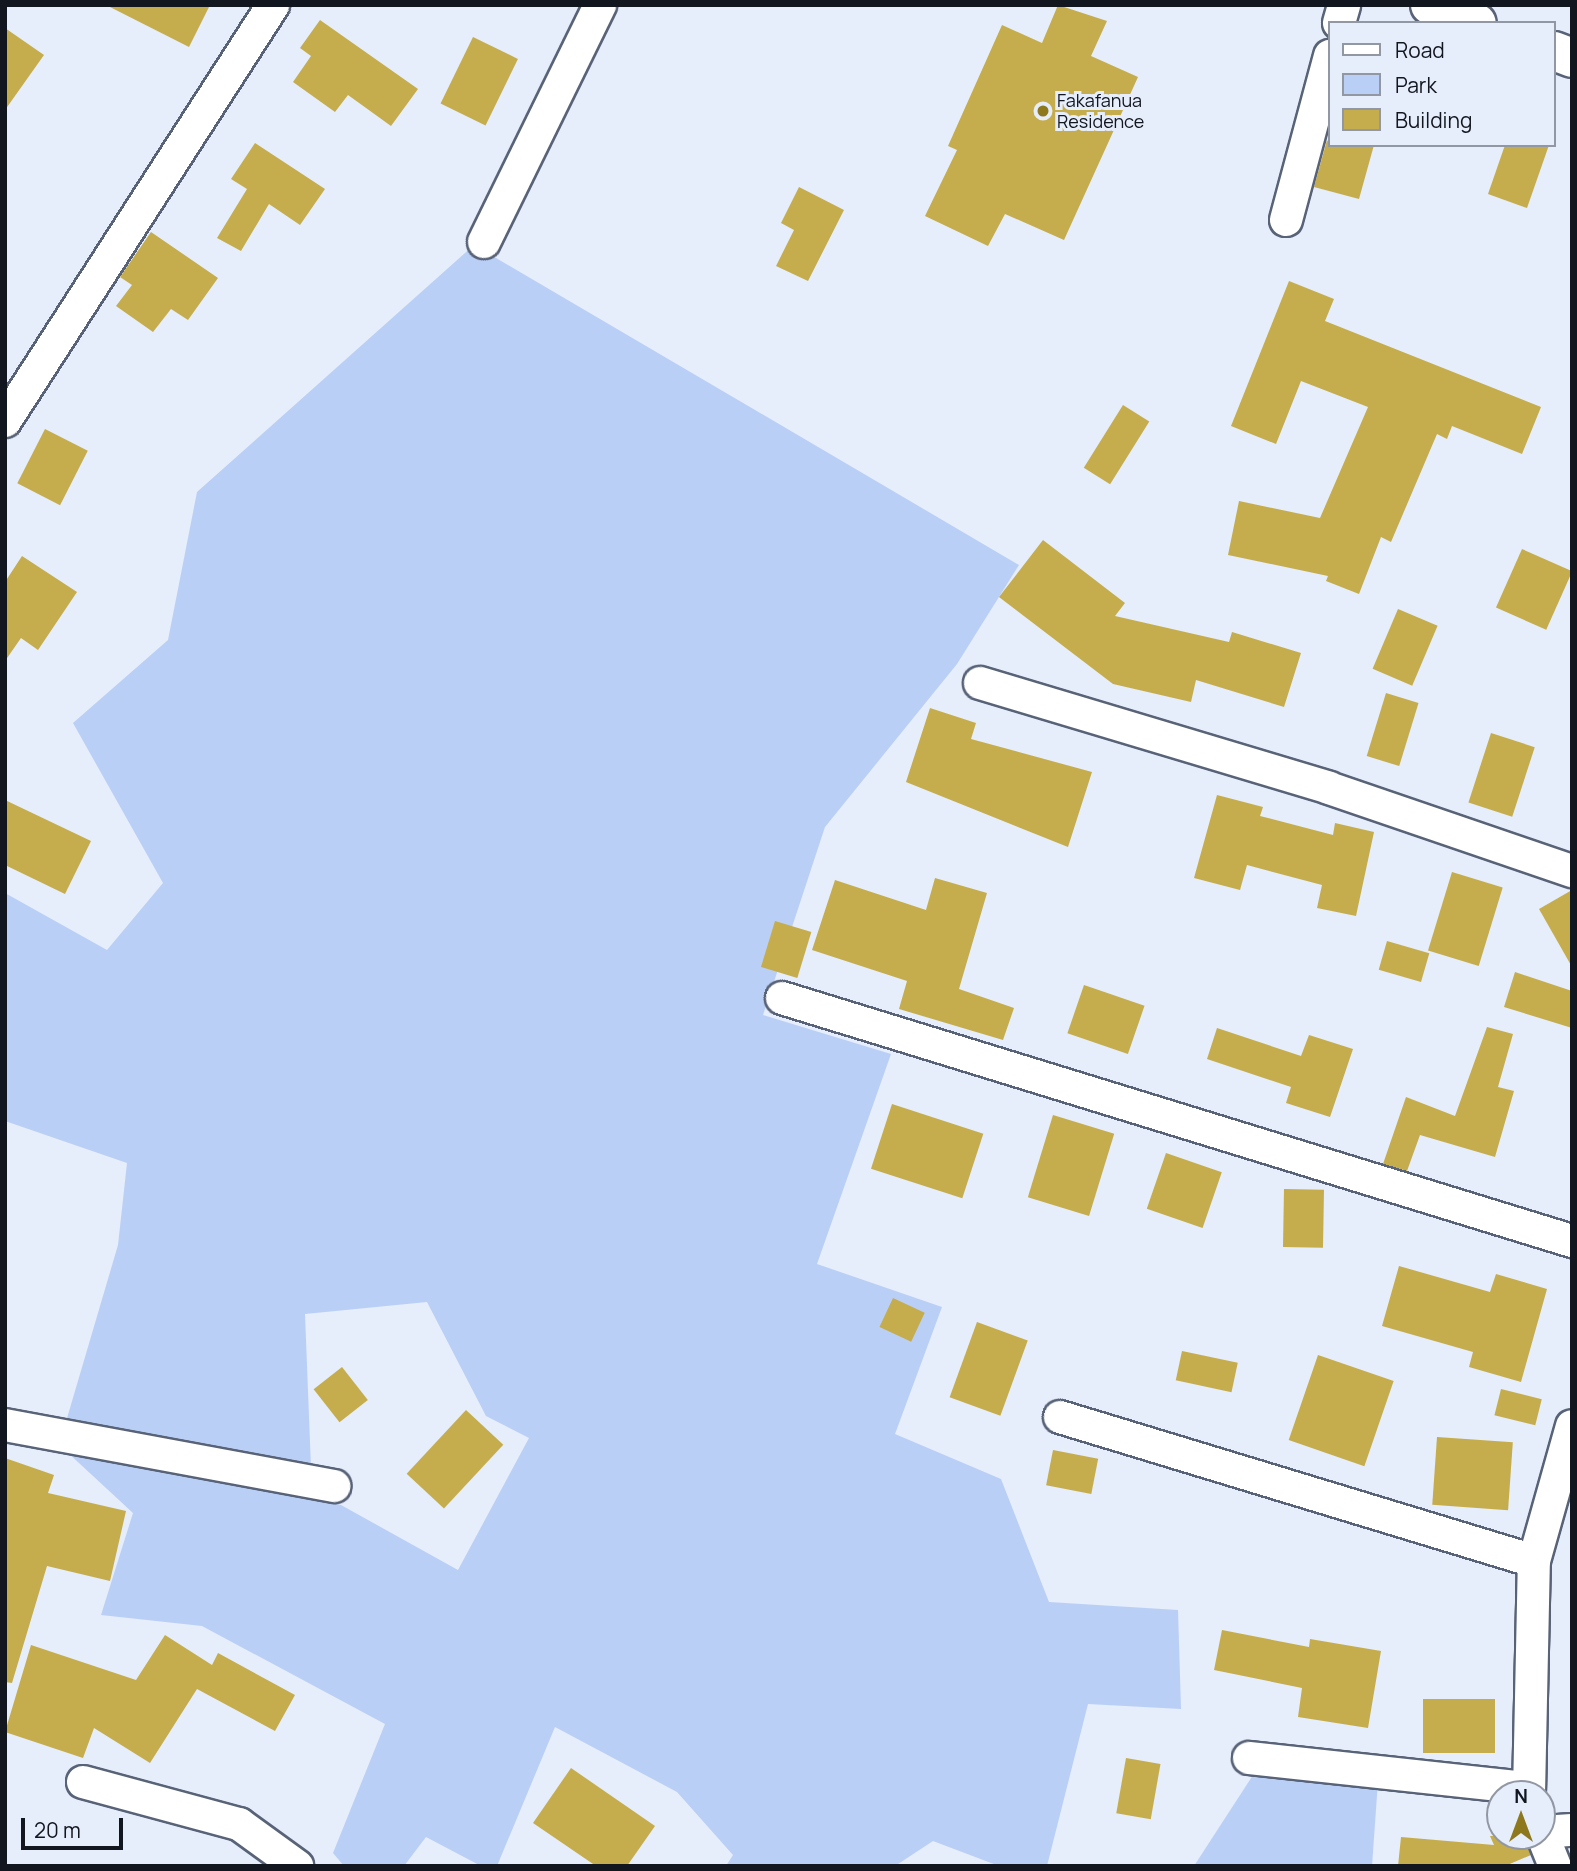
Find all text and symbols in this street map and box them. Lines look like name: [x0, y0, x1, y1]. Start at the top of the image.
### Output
legend: [1328, 21, 1556, 147]
text: Road: [1395, 36, 1445, 64]
text: Park: [1395, 71, 1437, 99]
place label: Fakafanua Residence: [1057, 90, 1144, 132]
marker: Fakafanua Residence: [1035, 103, 1051, 119]
text: Building: [1395, 106, 1472, 134]
north arrow: [1486, 1780, 1556, 1850]
text: N: [1514, 1783, 1528, 1809]
scale bar: [24, 1804, 126, 1848]
text: 20 m: [34, 1816, 81, 1844]

